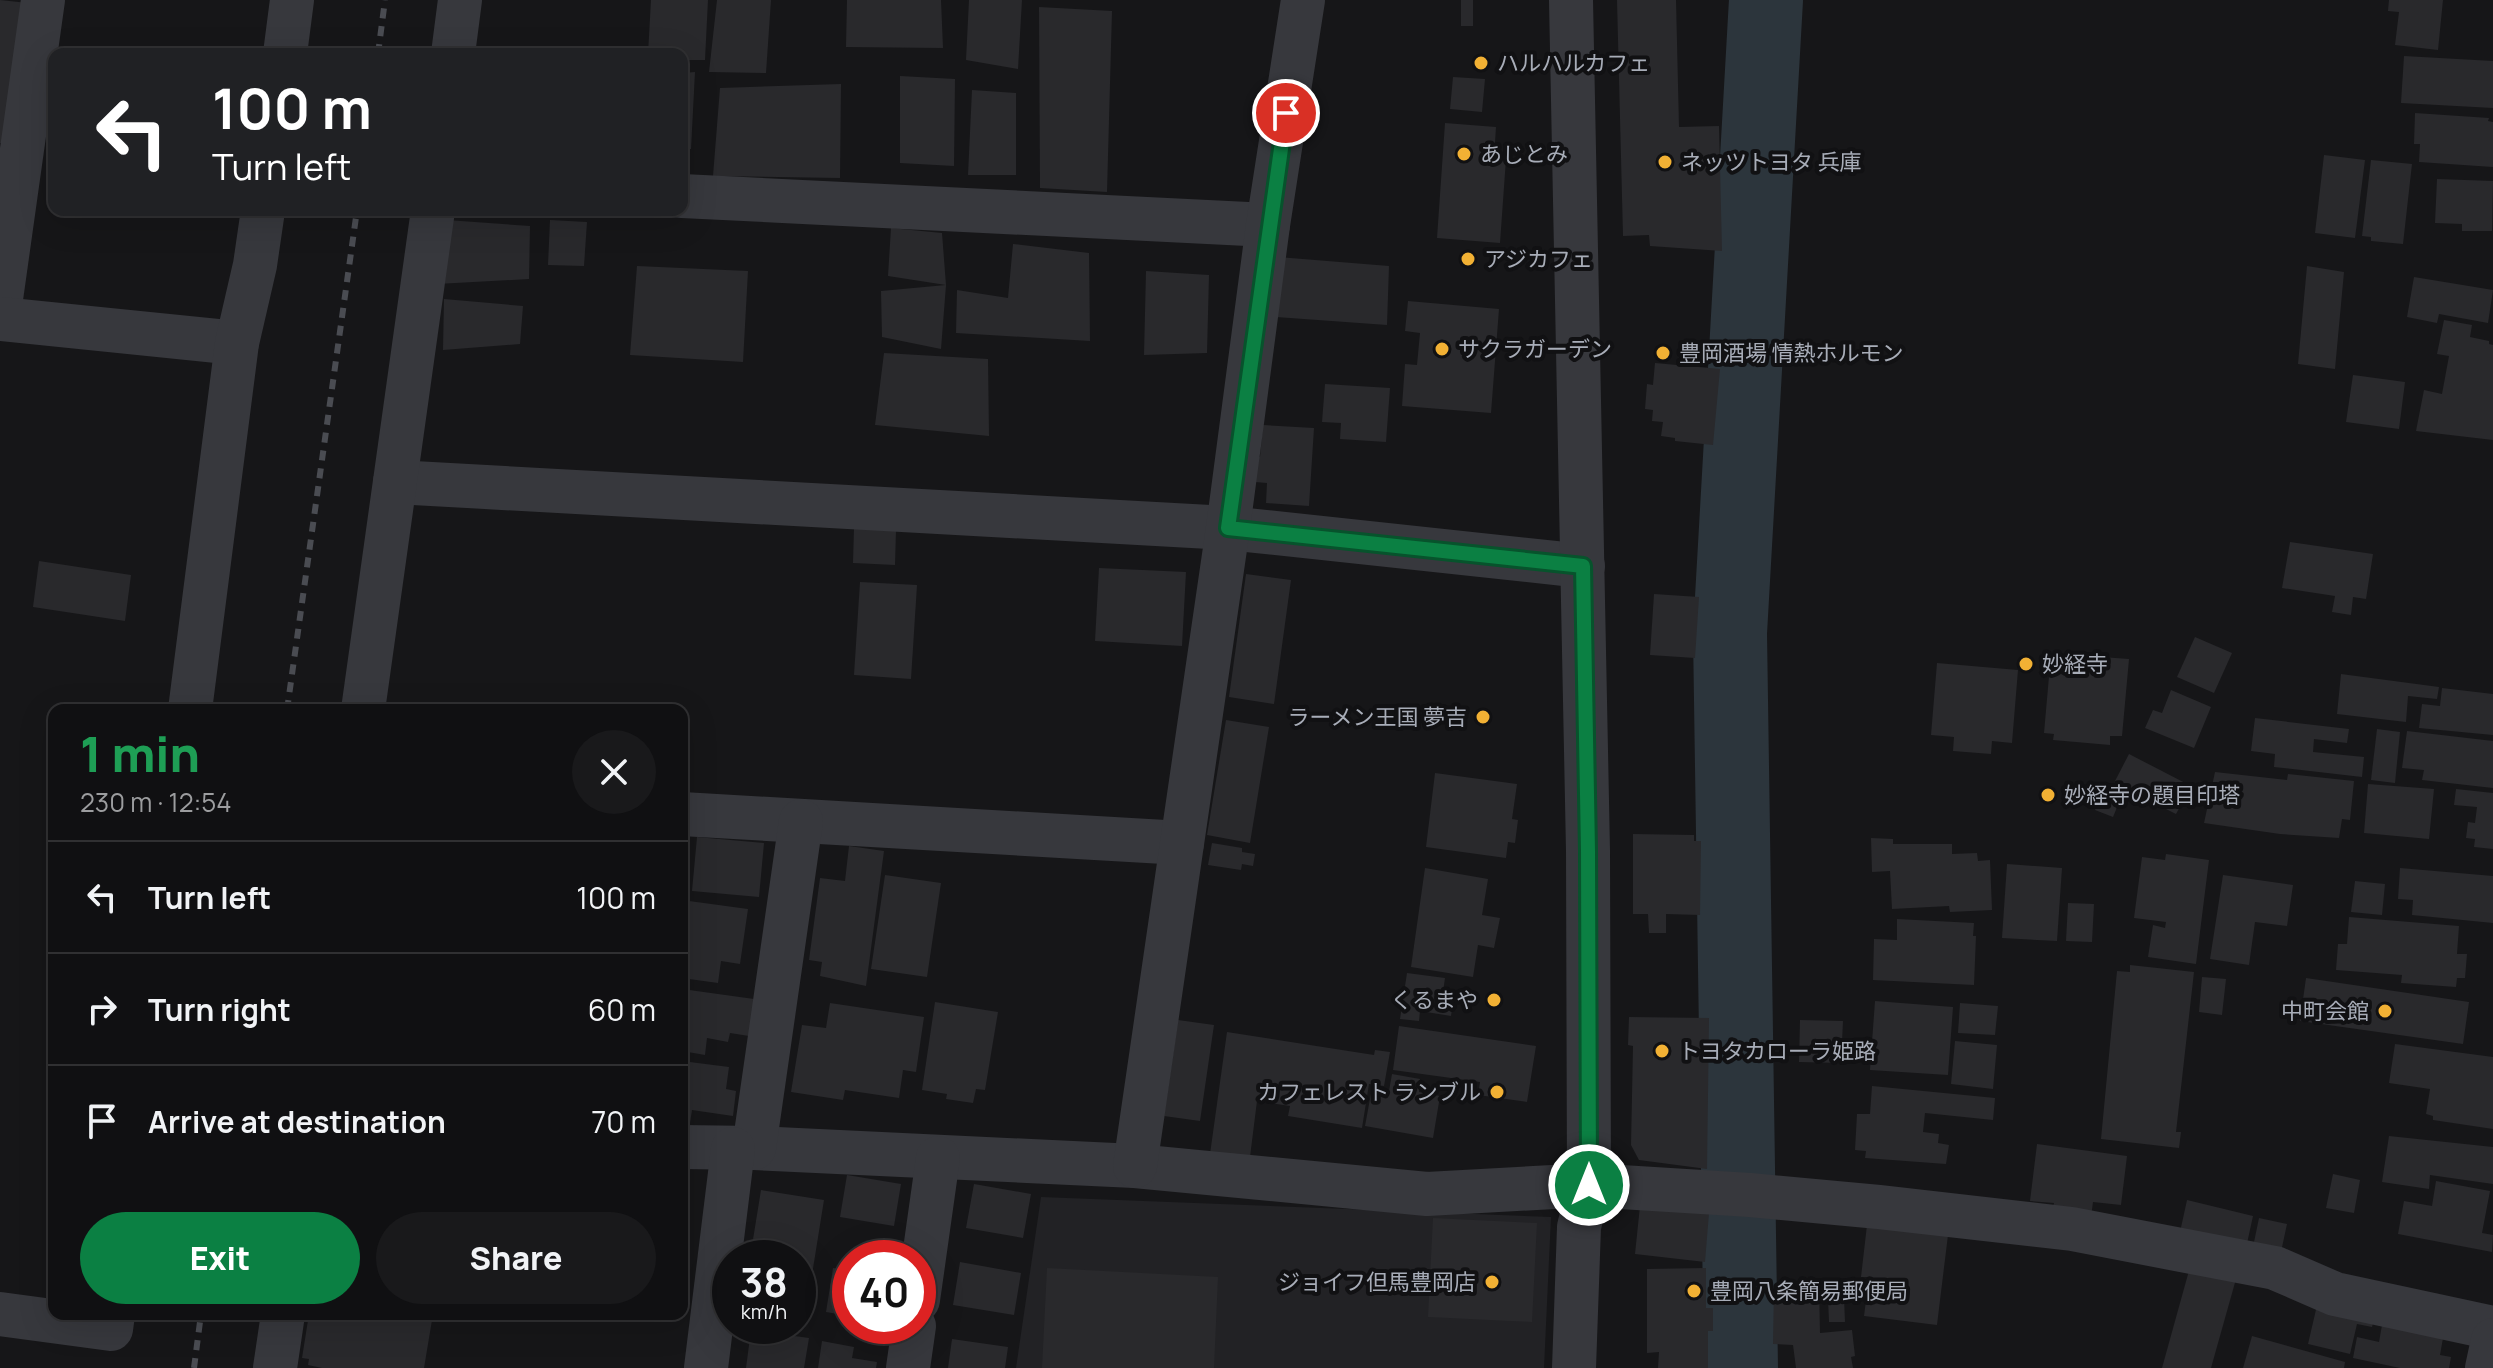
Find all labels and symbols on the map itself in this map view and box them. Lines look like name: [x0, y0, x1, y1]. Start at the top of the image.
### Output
place label: ハルハルカフェ: [1497, 48, 1650, 78]
marker: ハルハルカフェ: [1472, 54, 1490, 72]
pin: [1252, 79, 1320, 147]
place label: あじとみ: [1480, 139, 1568, 169]
marker: あじとみ: [1455, 145, 1473, 163]
place label: ネッツトヨタ 兵庫: [1681, 147, 1861, 177]
marker: ネッツトヨタ 兵庫: [1656, 153, 1674, 171]
place label: アジカフェ: [1484, 244, 1593, 274]
marker: アジカフェ: [1459, 250, 1477, 268]
place label: サクラガーデン: [1458, 334, 1612, 364]
place label: 豊岡酒場 情熱ホルモン: [1679, 338, 1903, 368]
marker: サクラガーデン: [1433, 340, 1451, 358]
marker: 豊岡酒場 情熱ホルモン: [1654, 344, 1672, 362]
place label: 妙経寺: [2042, 649, 2108, 679]
marker: 妙経寺: [2017, 655, 2035, 673]
place label: ラーメン王国 夢吉: [1287, 702, 1467, 732]
marker: ラーメン王国 夢吉: [1474, 708, 1492, 726]
place label: 妙経寺の題目印塔: [2064, 780, 2240, 810]
marker: 妙経寺の題目印塔: [2039, 786, 2057, 804]
place label: くるまや: [1390, 985, 1478, 1015]
marker: くるまや: [1485, 991, 1503, 1009]
place label: 中町会館: [2281, 996, 2369, 1026]
marker: 中町会館: [2376, 1002, 2394, 1020]
place label: トヨタカローラ姫路: [1678, 1036, 1876, 1066]
marker: トヨタカローラ姫路: [1653, 1042, 1671, 1060]
place label: カフェレスト ランブル: [1257, 1077, 1481, 1107]
marker: カフェレスト ランブル: [1488, 1083, 1506, 1101]
position arrow: [1547, 1143, 1631, 1227]
speed limit sign: 40: [832, 1240, 936, 1344]
place label: ジョイフ但馬豊岡店: [1278, 1267, 1476, 1297]
marker: ジョイフ但馬豊岡店: [1483, 1273, 1501, 1291]
place label: 豊岡八条簡易郵便局: [1710, 1276, 1908, 1306]
marker: 豊岡八条簡易郵便局: [1685, 1282, 1703, 1300]

